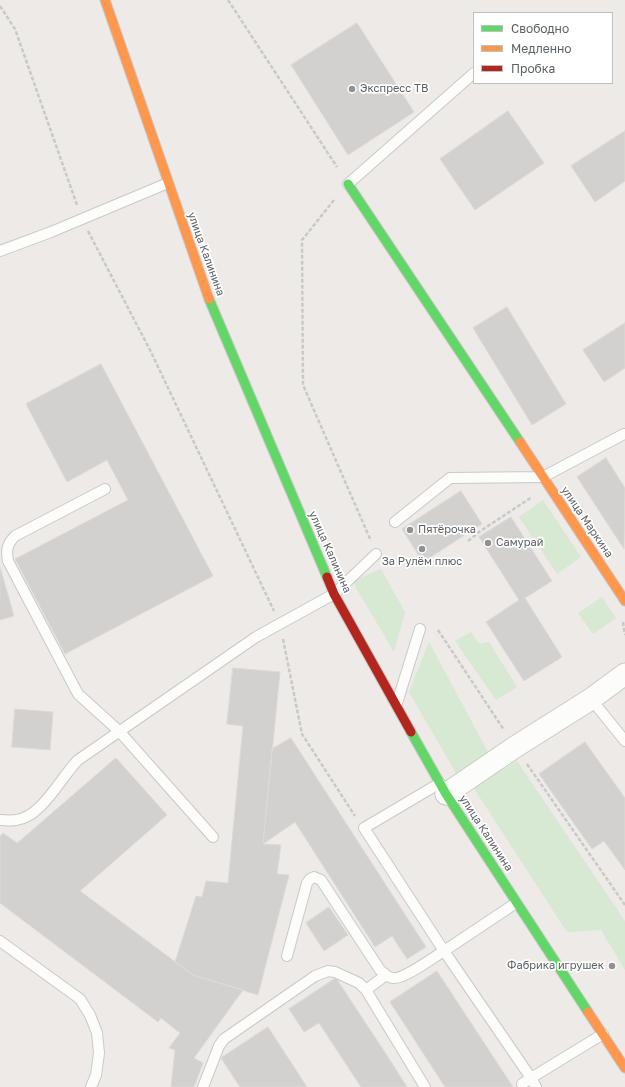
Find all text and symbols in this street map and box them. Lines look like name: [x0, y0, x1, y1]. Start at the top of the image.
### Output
legend: [473, 12, 613, 84]
text: Свободно: [511, 21, 569, 36]
text: Медленно: [511, 41, 571, 56]
text: Пробка: [511, 61, 555, 76]
place label: Экспресс ТВ: [360, 82, 428, 96]
marker: Экспресс ТВ: [347, 84, 357, 94]
street label: улица Калинина: [185, 210, 227, 298]
street label: улица Маркина: [558, 484, 616, 560]
street label: улица Калинина: [306, 509, 354, 595]
place label: Пятёрочка: [418, 523, 476, 537]
marker: Пятёрочка: [405, 525, 415, 535]
place label: Самурай: [496, 536, 543, 550]
marker: Самурай: [483, 538, 493, 548]
marker: За Рулём плюс: [417, 544, 427, 554]
place label: За Рулём плюс: [382, 555, 462, 569]
street label: улица Калинина: [456, 792, 516, 874]
place label: Фабрика игрушек: [507, 959, 604, 973]
marker: Фабрика игрушек: [607, 961, 617, 971]

